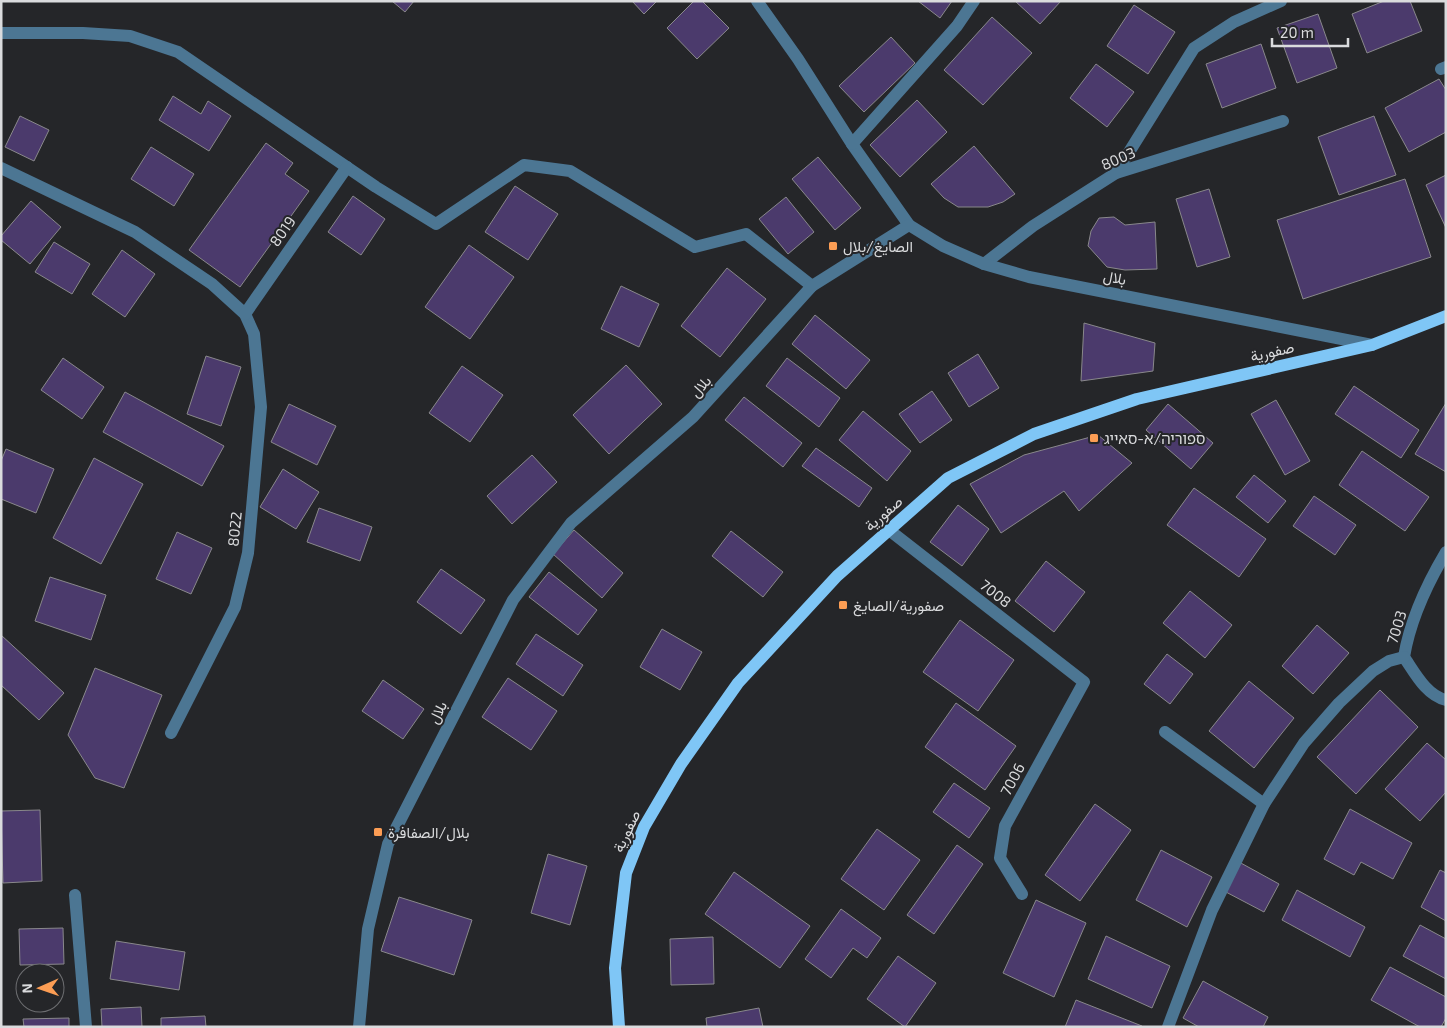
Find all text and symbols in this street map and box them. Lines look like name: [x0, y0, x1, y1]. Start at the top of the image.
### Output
scale bar: [1272, 15, 1348, 47]
text: 20 m: [1280, 23, 1314, 41]
street label: 8003: [1098, 143, 1138, 173]
street label: 8019: [265, 212, 299, 250]
place label: الصايغ/بلال: [843, 237, 913, 258]
marker: الصايغ/بلال: [827, 240, 839, 252]
street label: بلال: [1102, 266, 1128, 289]
street label: صفورية: [1248, 337, 1296, 366]
street label: بلال: [686, 371, 715, 401]
place label: ספוריה/א-סאייג: [1104, 429, 1205, 447]
marker: ספוריה/א-סאייג: [1088, 432, 1100, 444]
street label: صفورية: [860, 492, 906, 535]
street label: 8022: [223, 511, 245, 547]
street label: 7008: [977, 575, 1015, 611]
place label: صفورية/الصايغ: [853, 596, 944, 617]
marker: صفورية/الصايغ: [837, 599, 849, 611]
street label: 7003: [1382, 608, 1410, 646]
street label: بلال: [424, 698, 451, 727]
street label: 7006: [996, 760, 1028, 798]
street label: صفورية: [608, 807, 644, 855]
place label: بلال/الصفافرة: [388, 823, 469, 842]
marker: بلال/الصفافرة: [372, 826, 384, 838]
north arrow: [15, 963, 65, 1013]
text: N: [18, 983, 35, 994]

